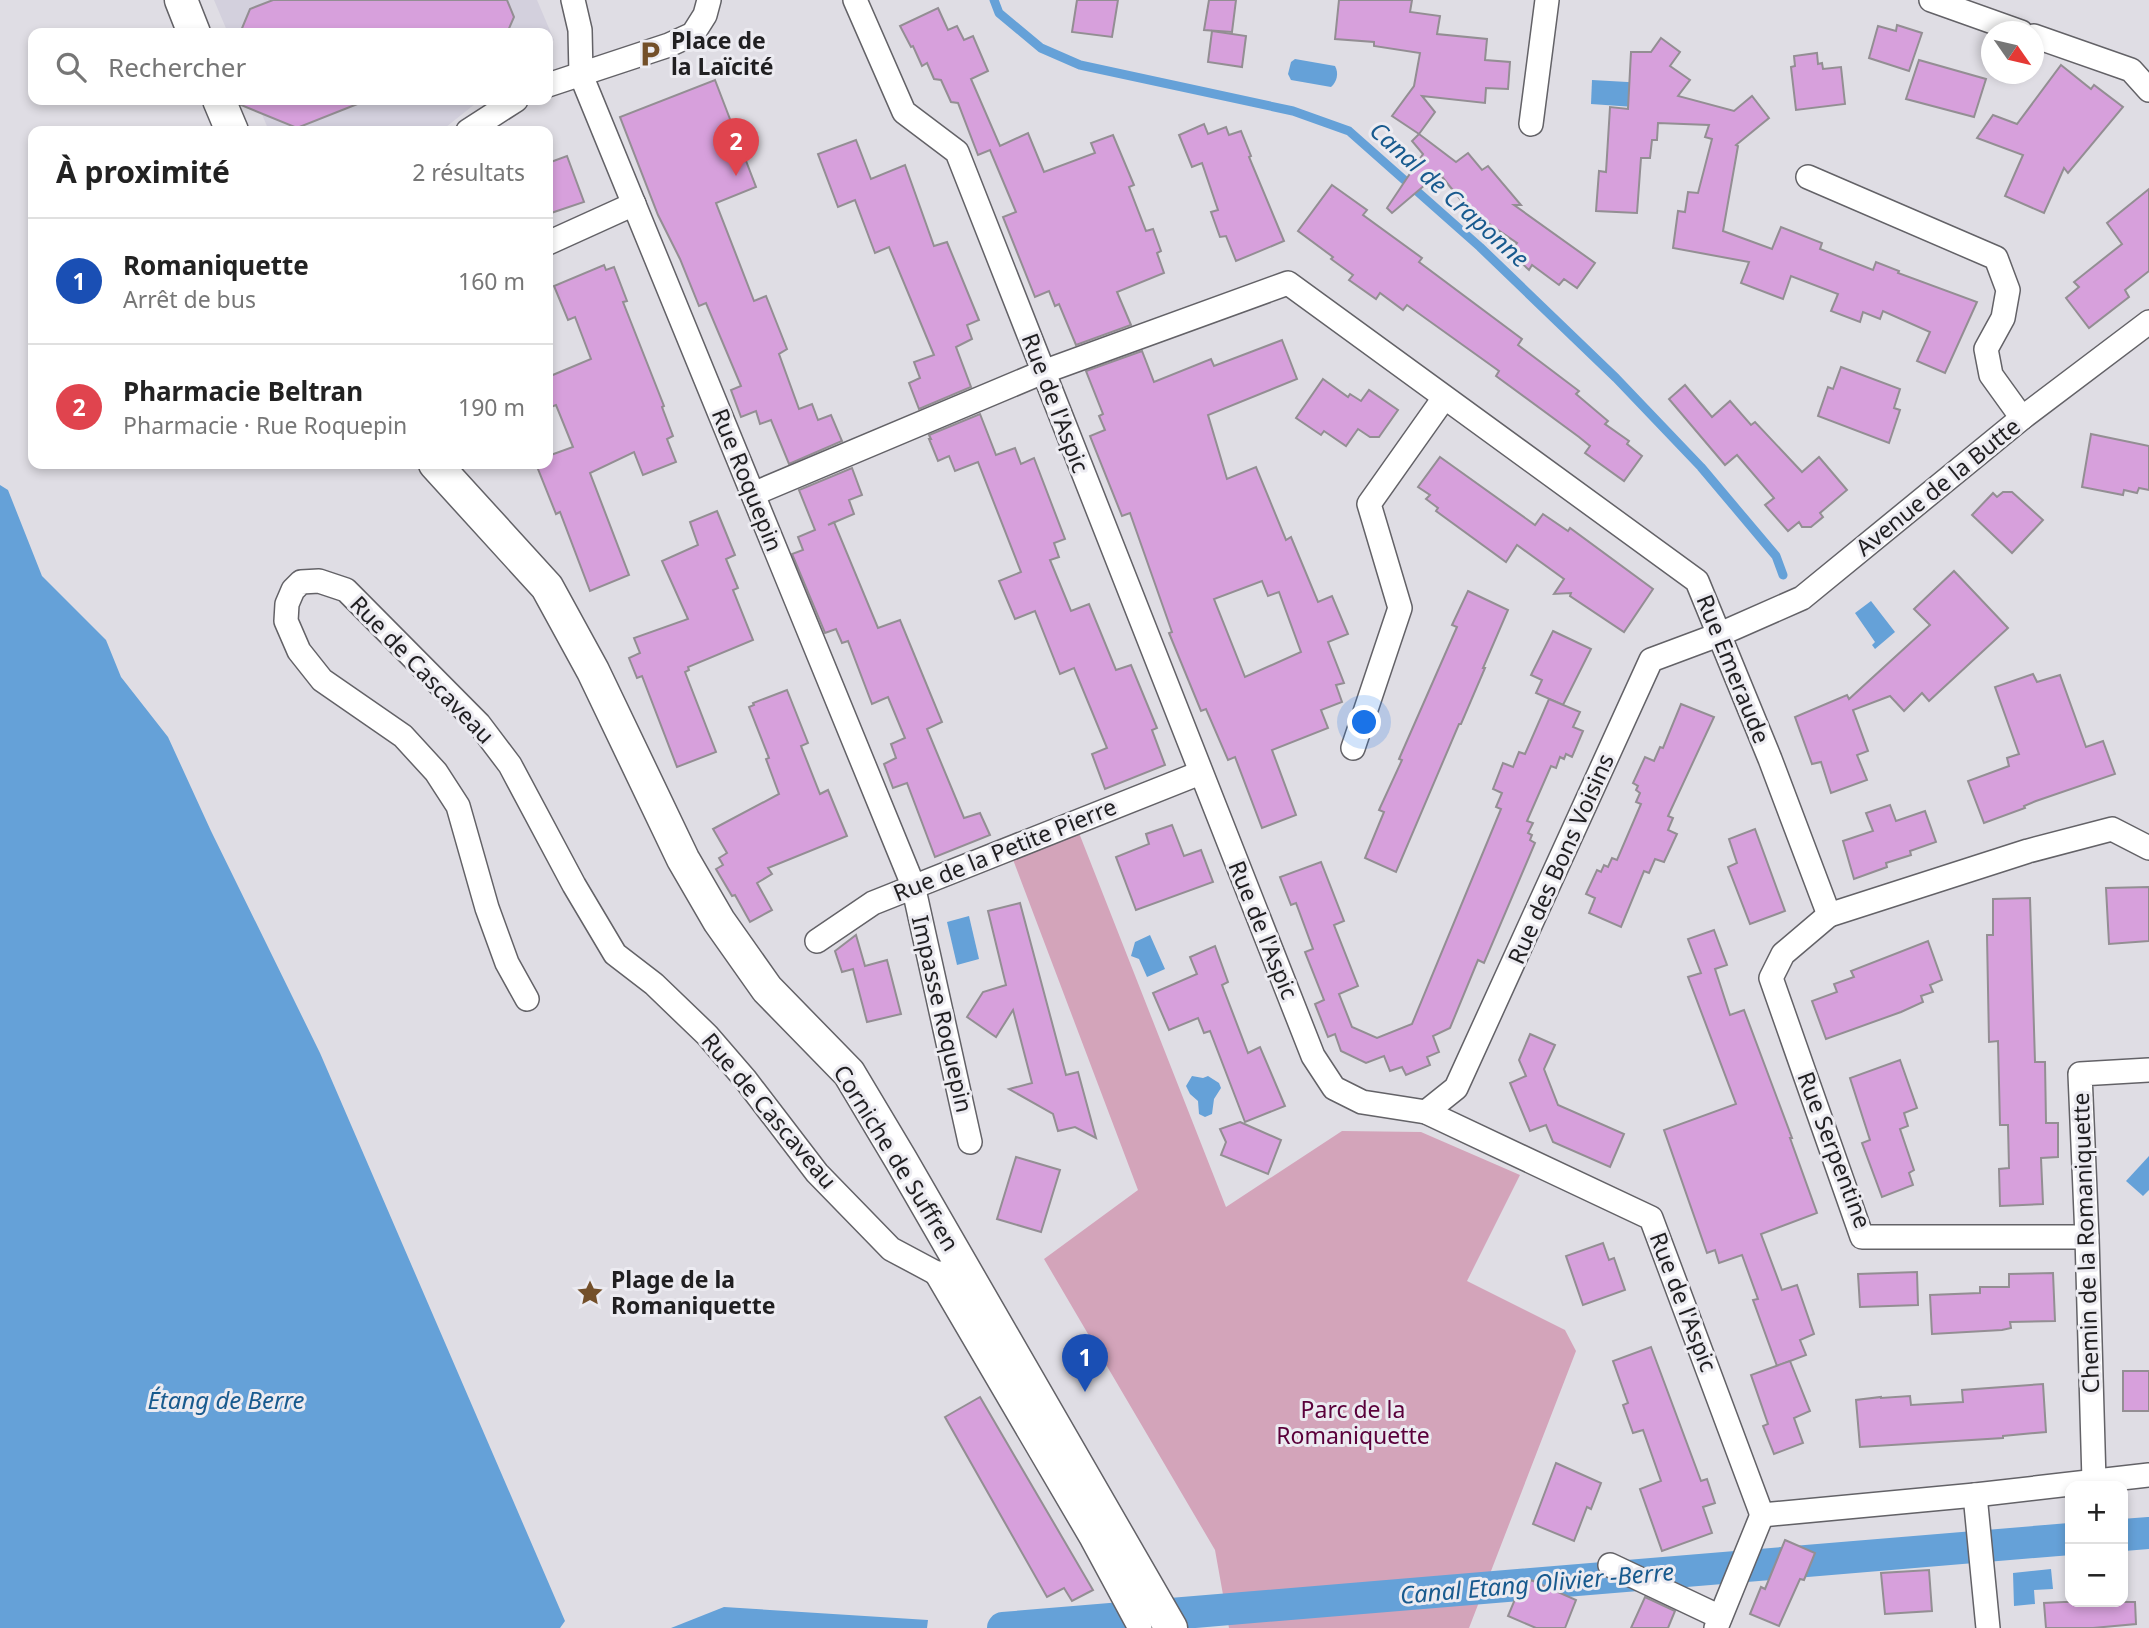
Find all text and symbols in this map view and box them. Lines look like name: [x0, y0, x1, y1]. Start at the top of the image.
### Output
north arrow: [1981, 21, 2044, 84]
place label: Place de la Laïcité: [671, 24, 774, 82]
search box: [28, 28, 553, 105]
parking icon: Place de la Laïcité: [635, 39, 665, 69]
icon: search: [52, 48, 90, 86]
text: Rechercher: [108, 49, 246, 85]
water label: Canal de Craponne: [1363, 113, 1537, 274]
pin: 2: [713, 118, 759, 176]
text: À proximité: [56, 151, 230, 192]
text: 2 résultats: [412, 156, 525, 188]
text: Romaniquette: [123, 247, 309, 283]
text: 1: [72, 265, 86, 297]
text: 160 m: [458, 265, 525, 297]
text: Arrêt de bus: [123, 283, 256, 315]
street label: Rue de l'Aspic: [1015, 328, 1097, 477]
text: Pharmacie Beltran: [123, 373, 363, 409]
text: 2: [72, 391, 86, 423]
text: 190 m: [458, 391, 525, 423]
street label: Rue Roquepin: [705, 403, 791, 556]
text: Pharmacie · Rue Roquepin: [123, 409, 407, 441]
street label: Avenue de la Butte: [1848, 410, 2026, 563]
street label: Rue de Cascaveau: [344, 588, 502, 750]
street label: Rue Emeraude: [1689, 589, 1778, 748]
your location: [1347, 705, 1381, 739]
street label: Rue des Bons Voisins: [1499, 748, 1621, 969]
street label: Rue de la Petite Pierre: [888, 790, 1121, 909]
street label: Rue de l'Aspic: [1222, 856, 1306, 1004]
street label: Impasse Roquepin: [905, 912, 981, 1115]
street label: Rue de Cascaveau: [695, 1025, 845, 1195]
street label: Corniche de Suffren: [826, 1058, 967, 1257]
street label: Rue Serpentine: [1790, 1067, 1879, 1233]
street label: Chemin de la Romaniquette: [2064, 1092, 2106, 1394]
street label: Rue de l'Aspic: [1643, 1227, 1725, 1376]
place label: Plage de la Romaniquette: [611, 1263, 775, 1321]
place icon: Plage de la Romaniquette: [575, 1278, 605, 1308]
pin: 1: [1062, 1334, 1108, 1392]
water label: Étang de Berre: [147, 1383, 305, 1416]
park label: Parc de la Romaniquette: [1276, 1393, 1430, 1451]
map controls: [2065, 1481, 2128, 1607]
button: +: [2065, 1481, 2128, 1544]
button: −: [2065, 1544, 2128, 1607]
water label: Canal Etang Olivier -Berre: [1398, 1554, 1675, 1611]

